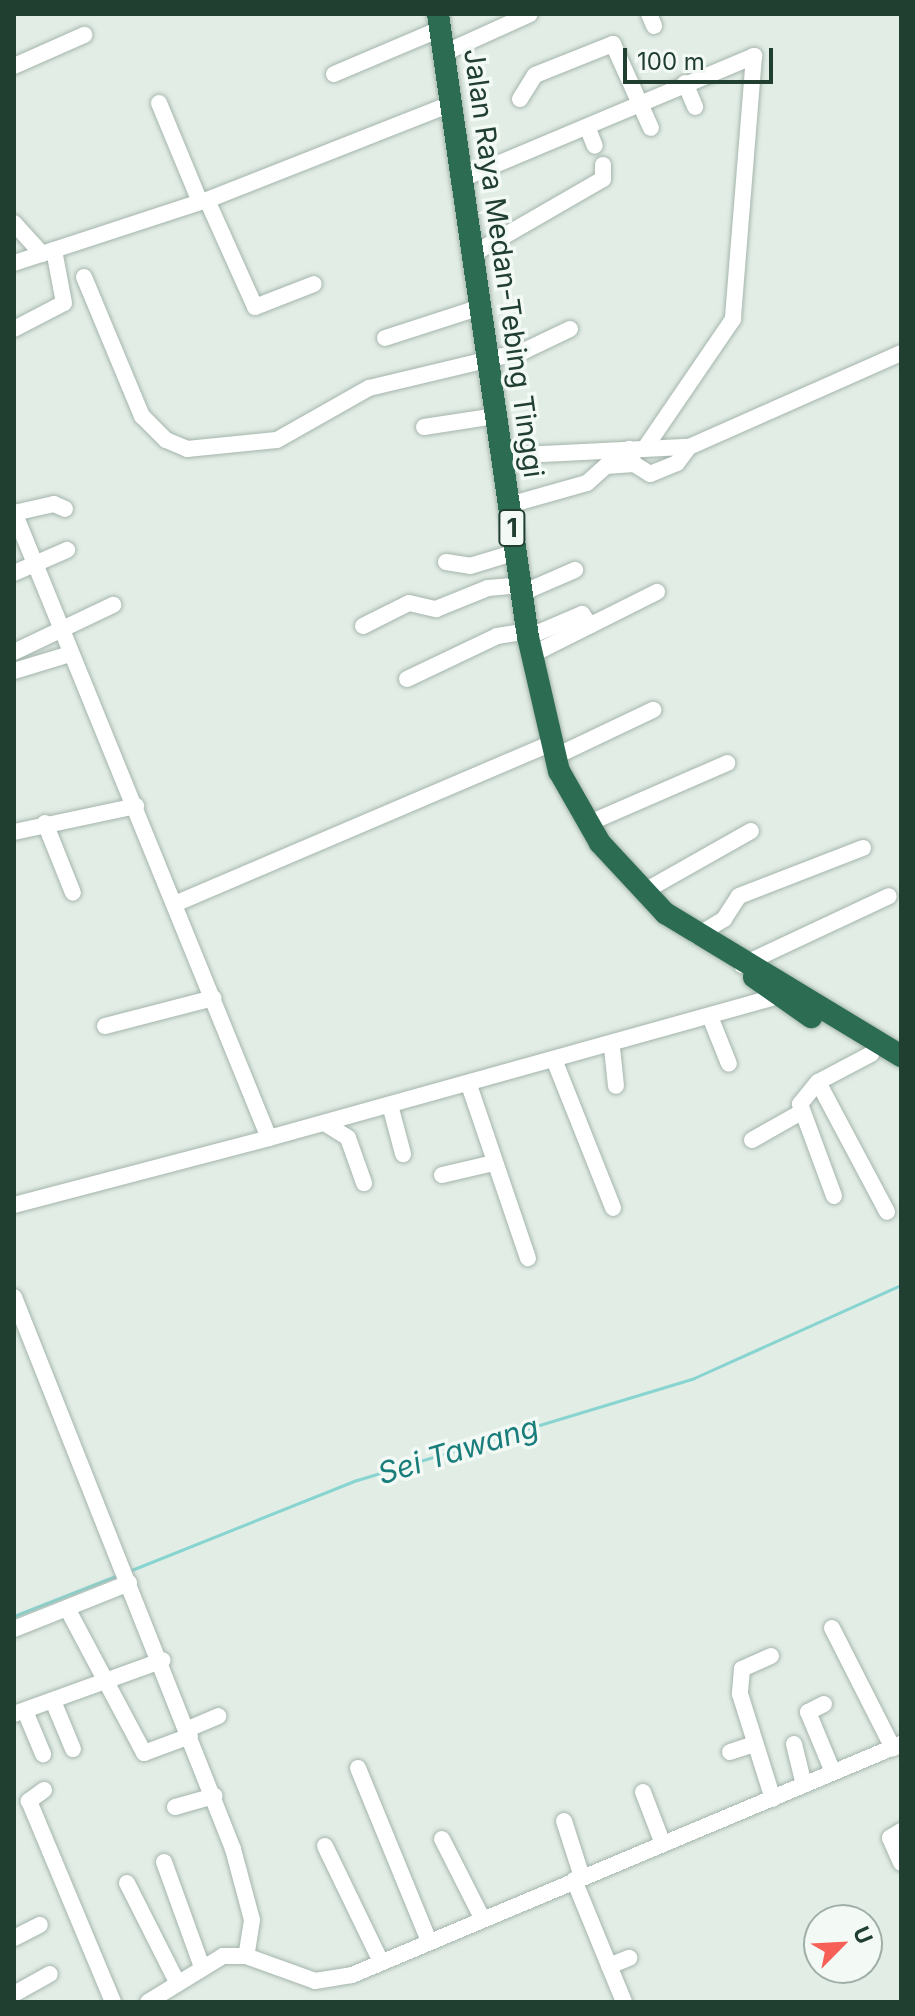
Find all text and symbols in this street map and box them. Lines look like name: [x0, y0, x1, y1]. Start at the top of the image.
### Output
scale bar: [627, 32, 777, 82]
street label: Jalan Raya Medan-Tebing Tinggi: [457, 46, 551, 480]
text: 100 m: [637, 47, 705, 76]
road number: 1: [498, 506, 526, 550]
water label: Sei Tawang: [373, 1408, 543, 1492]
north arrow: [803, 1904, 883, 1984]
text: U: [848, 1922, 878, 1948]

